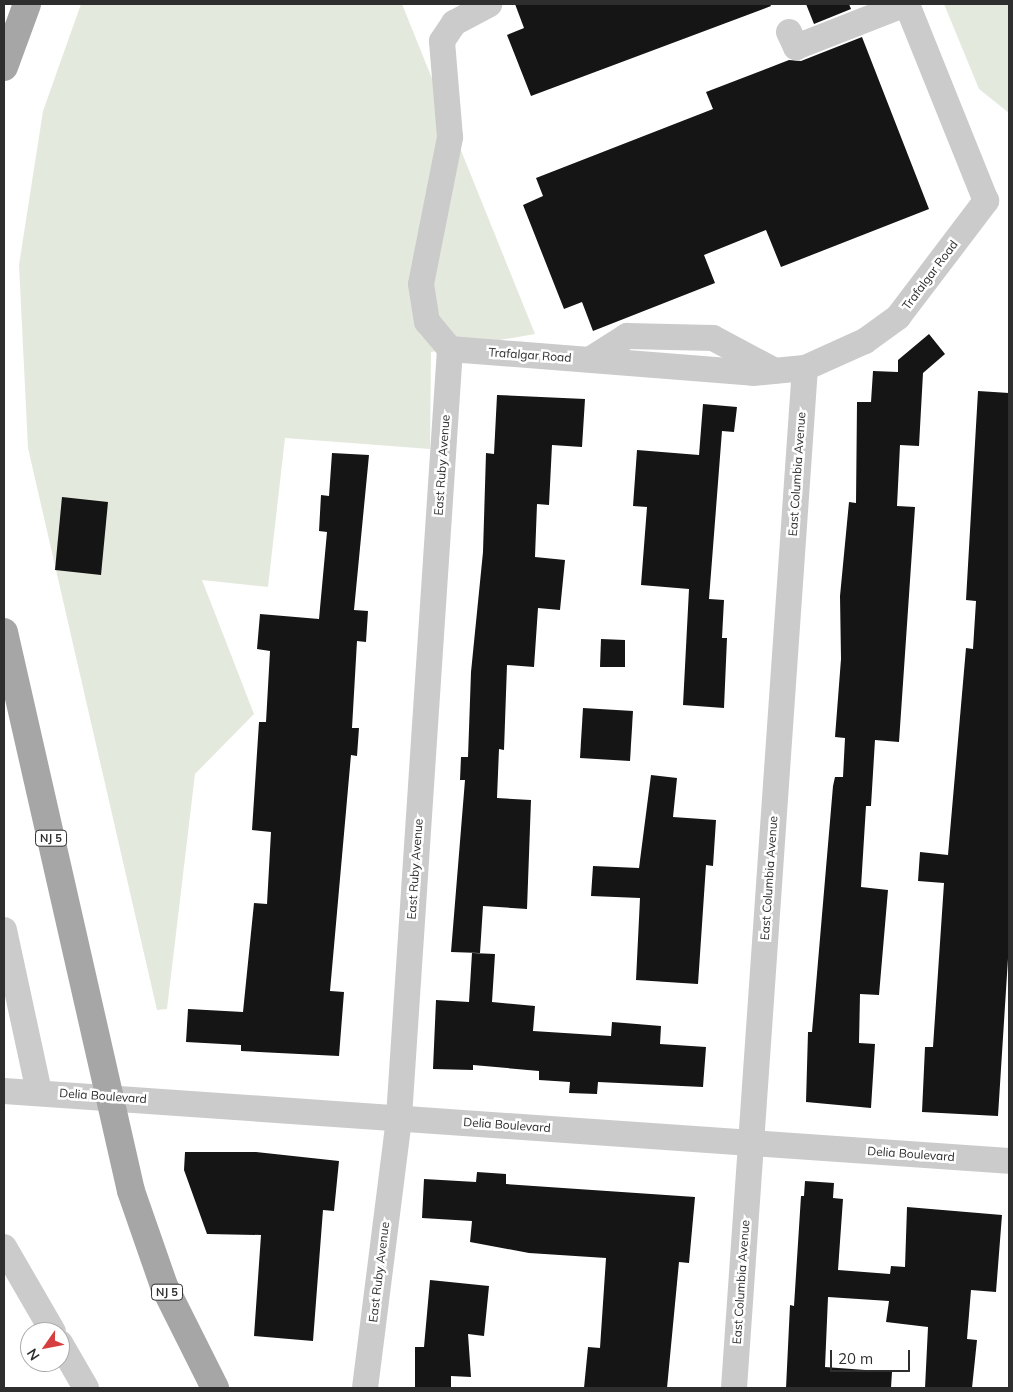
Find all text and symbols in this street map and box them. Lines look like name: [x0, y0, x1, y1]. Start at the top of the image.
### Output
street label: Trafalgar Road: [899, 237, 961, 313]
street label: Trafalgar Road: [488, 345, 572, 365]
street label: East Columbia Avenue: [785, 411, 809, 537]
street label: East Ruby Avenue: [431, 414, 453, 516]
street label: East Columbia Avenue: [757, 815, 781, 941]
street label: East Ruby Avenue: [404, 818, 426, 920]
road number: NJ 5: [35, 830, 67, 846]
street label: Delia Boulevard: [59, 1086, 147, 1106]
street label: Delia Boulevard: [463, 1115, 551, 1135]
street label: Delia Boulevard: [867, 1144, 955, 1164]
street label: East Columbia Avenue: [729, 1219, 753, 1345]
street label: East Ruby Avenue: [366, 1221, 392, 1323]
road number: NJ 5: [151, 1284, 183, 1300]
north arrow: [20, 1322, 70, 1372]
scale bar: [833, 1340, 913, 1372]
text: N: [23, 1345, 44, 1364]
text: 20 m: [838, 1349, 873, 1368]

